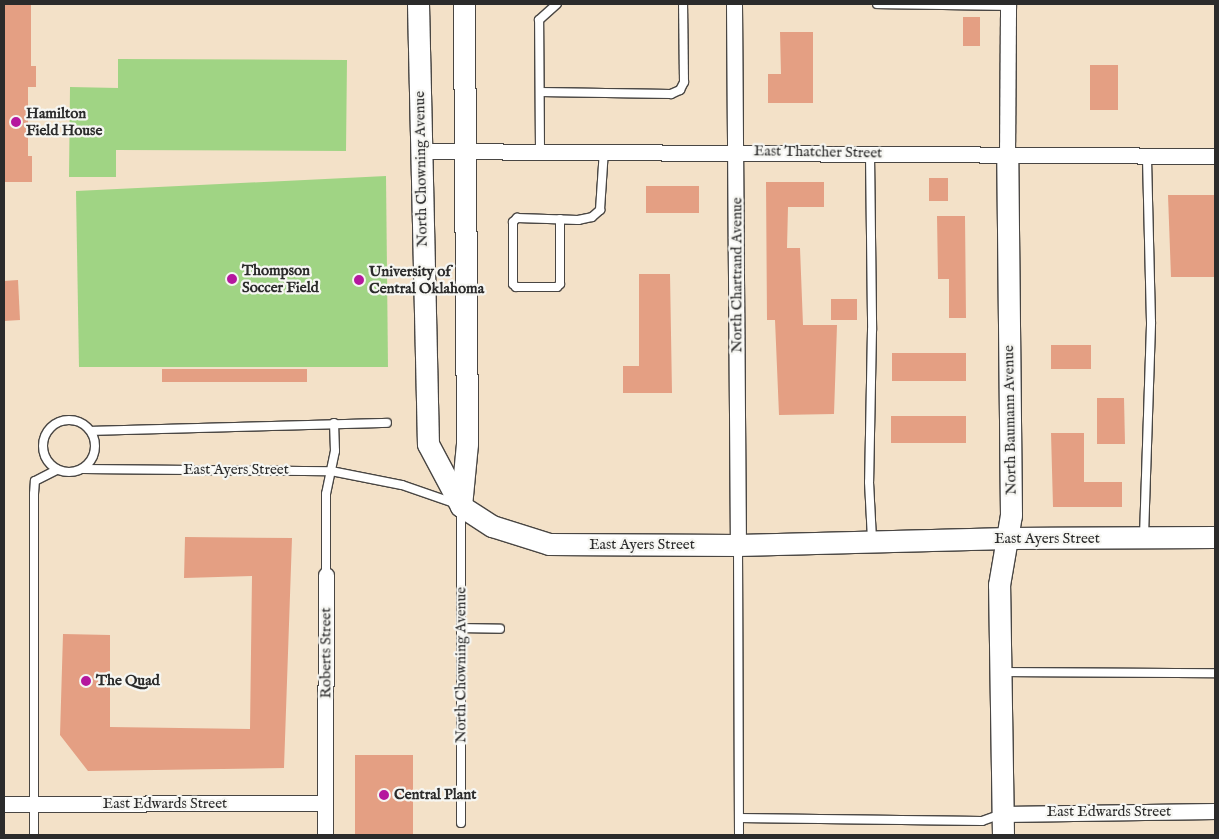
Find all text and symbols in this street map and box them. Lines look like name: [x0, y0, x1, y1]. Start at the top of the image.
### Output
street label: North Chowning Avenue: [411, 91, 431, 247]
place label: Hamilton Field House: [26, 104, 102, 139]
marker: Hamilton Field House: [10, 116, 22, 128]
street label: East Thatcher Street: [754, 142, 882, 162]
street label: North Chartrand Avenue: [728, 197, 746, 353]
place label: Thompson Soccer Field: [242, 261, 319, 296]
place label: University of Central Oklahoma: [369, 262, 484, 297]
marker: Thompson Soccer Field: [226, 273, 238, 285]
marker: University of Central Oklahoma: [353, 274, 365, 286]
street label: North Baumann Avenue: [1000, 345, 1020, 495]
street label: East Ayers Street: [183, 461, 289, 479]
street label: East Ayers Street: [994, 530, 1100, 548]
street label: East Ayers Street: [589, 536, 695, 554]
street label: North Chowning Avenue: [452, 587, 470, 743]
street label: Roberts Street: [317, 608, 335, 698]
place label: The Quad: [96, 672, 160, 690]
marker: The Quad: [80, 675, 92, 687]
place label: Central Plant: [394, 786, 476, 804]
marker: Central Plant: [378, 789, 390, 801]
street label: East Edwards Street: [103, 795, 227, 813]
street label: East Edwards Street: [1047, 803, 1171, 821]

